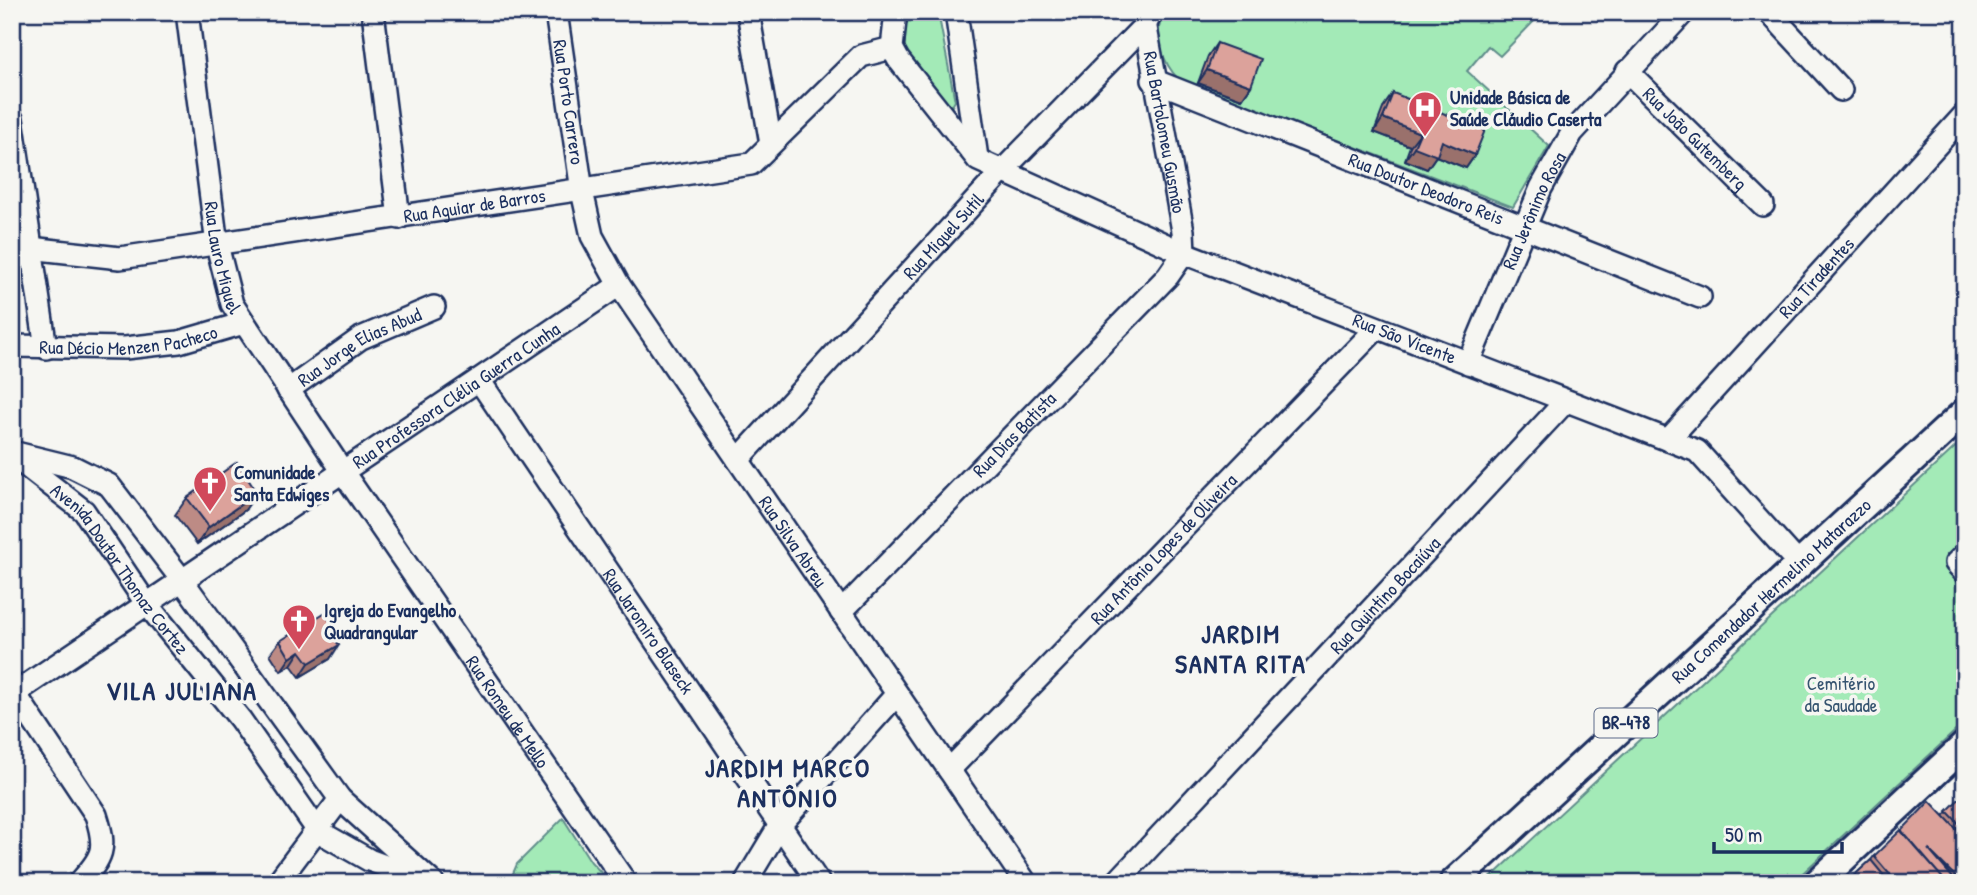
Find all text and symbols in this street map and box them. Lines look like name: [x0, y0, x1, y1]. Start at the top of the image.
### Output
street label: Rua Porto Carrero: [547, 38, 591, 167]
street label: Rua Bartolomeu Gusmão: [1137, 49, 1193, 215]
street label: Rua João Gutemberg: [1637, 81, 1753, 196]
place label: Unidade Básica de Saúde Cláudio Caserta: [1450, 84, 1602, 132]
hospital icon: Unidade Básica de Saúde Cláudio Caserta: [1406, 89, 1444, 138]
street label: Rua Doutor Deodoro Reis: [1345, 146, 1508, 231]
street label: Rua Jerônimo Rosa: [1496, 147, 1572, 273]
street label: Rua Aguiar de Barros: [402, 182, 547, 229]
street label: Rua Miguel Sutil: [897, 186, 990, 285]
street label: Rua Lauro Miguel: [199, 200, 248, 320]
street label: Rua Tiradentes: [1773, 231, 1860, 323]
street label: Rua Jorge Elias Abud: [292, 301, 426, 392]
street label: Rua São Vicente: [1349, 306, 1460, 370]
street label: Rua Professora Clélia Guerra Cunha: [347, 316, 565, 475]
street label: Rua Décio Menzen Pacheco: [39, 318, 221, 361]
street label: Rua Dias Batista: [966, 385, 1062, 483]
place label: Comunidade Santa Edwiges: [234, 459, 330, 508]
church icon: Comunidade Santa Edwiges: [191, 464, 229, 513]
street label: Rua Antônio Lopes de Oliveira: [1084, 467, 1243, 630]
street label: Avenida Doutor Thomaz Cortez: [45, 477, 195, 660]
street label: Rua Silva Abreu: [753, 491, 834, 592]
street label: Rua Comendador Hermelino Matarazzo: [1665, 492, 1877, 689]
street label: Rua Quintino Bocaiúva: [1324, 530, 1446, 659]
street label: Rua Jaromiro Blaseck: [597, 563, 701, 699]
place label: Igreja do Evangelho Quadrangular: [324, 597, 457, 646]
church icon: Igreja do Evangelho Quadrangular: [280, 602, 318, 651]
district label: JARDIM SANTA RITA: [1175, 616, 1307, 681]
street label: Rua Romeu de Mello: [460, 650, 556, 773]
park label: Cemitério da Saudade: [1805, 670, 1878, 718]
district label: VILA JULIANA: [106, 673, 258, 708]
road number: BR-478: [1594, 708, 1658, 738]
district label: JARDIM MARCO ANTÔNIO: [705, 750, 871, 815]
scale bar: [1714, 811, 1842, 855]
text: 50 m: [1725, 820, 1762, 849]

